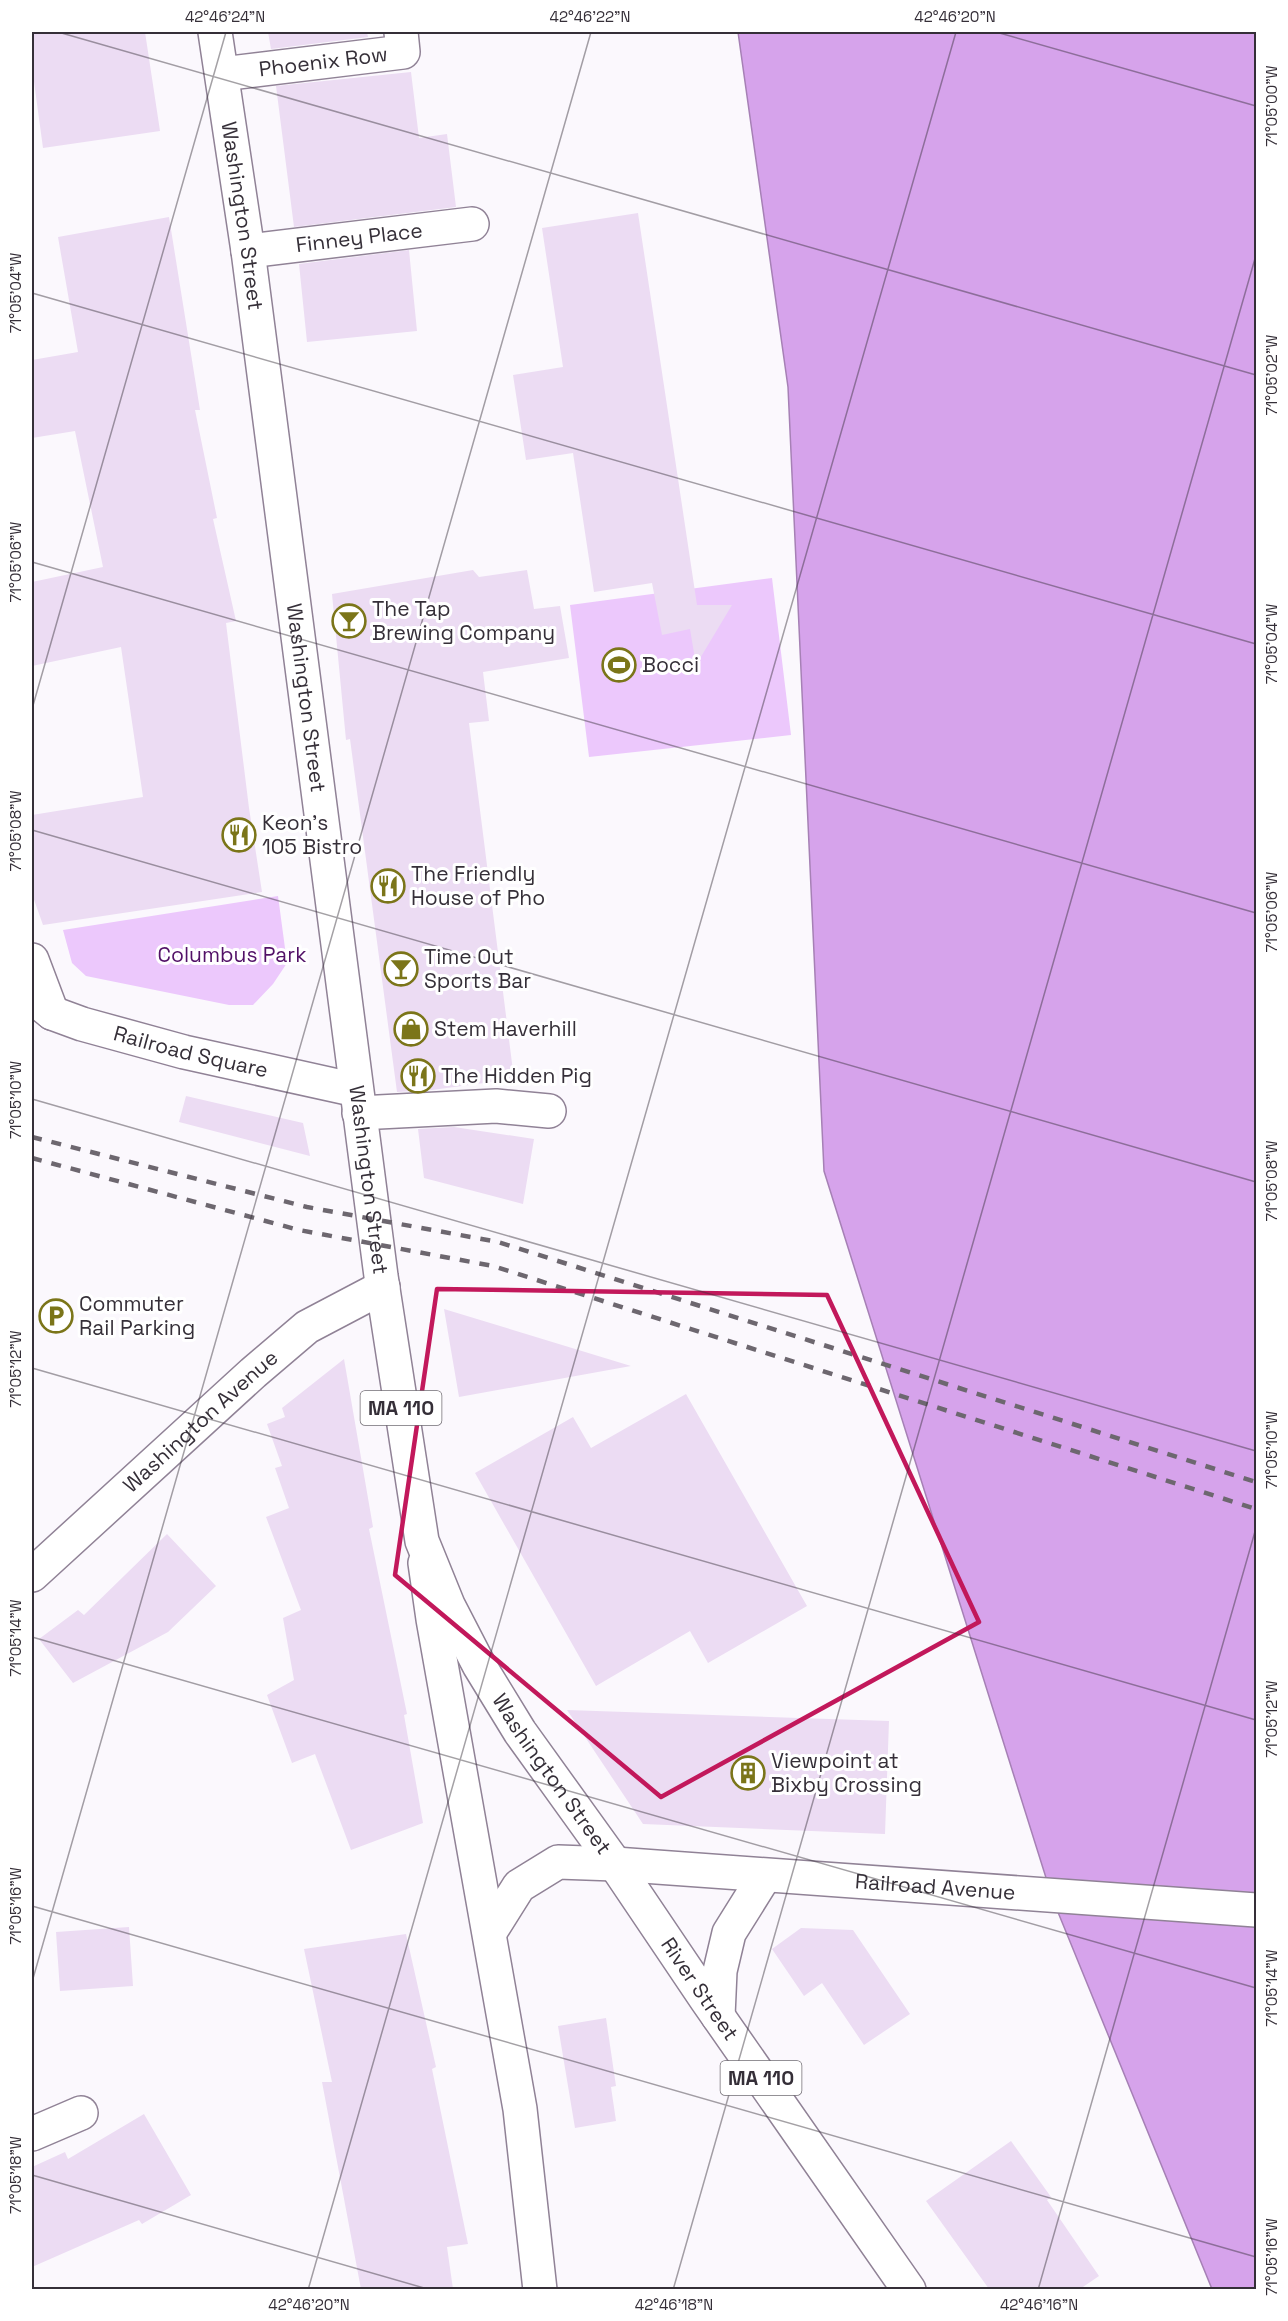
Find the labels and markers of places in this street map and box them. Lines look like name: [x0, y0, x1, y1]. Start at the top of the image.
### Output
place label: The Tap Brewing Company: [372, 595, 555, 646]
bar icon: The Tap Brewing Company: [331, 603, 367, 639]
sports icon: Bocci: [601, 647, 637, 683]
place label: Bocci: [642, 651, 699, 678]
place label: Keon's 105 Bistro: [262, 809, 362, 860]
restaurant icon: Keon's 105 Bistro: [221, 817, 257, 853]
place label: The Friendly House of Pho: [411, 860, 545, 911]
restaurant icon: The Friendly House of Pho: [370, 868, 406, 904]
place label: Time Out Sports Bar: [424, 943, 531, 994]
bar icon: Time Out Sports Bar: [383, 951, 419, 987]
shop icon: Stem Haverhill: [393, 1011, 429, 1047]
place label: Stem Haverhill: [434, 1015, 577, 1042]
restaurant icon: The Hidden Pig: [400, 1058, 436, 1094]
place label: The Hidden Pig: [441, 1062, 592, 1089]
place label: Commuter Rail Parking: [79, 1290, 195, 1341]
parking icon: Commuter Rail Parking: [38, 1298, 74, 1334]
place label: Viewpoint at Bixby Crossing: [771, 1747, 922, 1798]
building icon: Viewpoint at Bixby Crossing: [730, 1755, 766, 1791]

